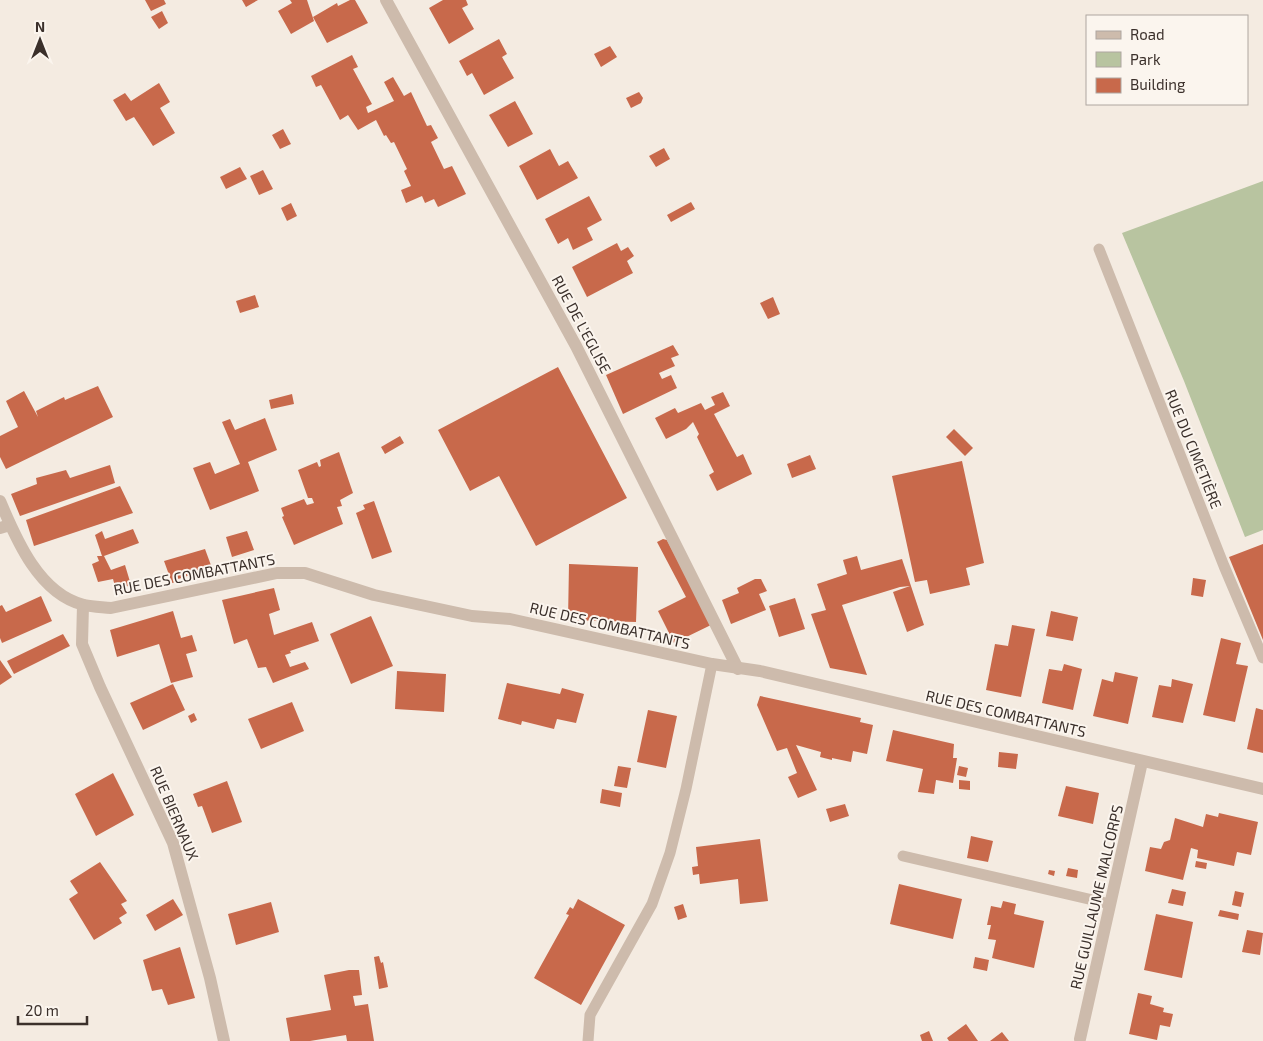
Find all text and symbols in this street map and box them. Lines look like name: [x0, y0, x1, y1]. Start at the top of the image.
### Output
north arrow: [15, 15, 65, 65]
legend: [1086, 15, 1248, 105]
text: N: [35, 18, 45, 35]
text: Road: [1130, 25, 1165, 43]
text: Park: [1130, 50, 1161, 68]
text: Building: [1130, 75, 1186, 93]
street label: RUE DE L'EGLISE: [549, 272, 615, 376]
street label: RUE DU CIMETIÈRE: [1162, 387, 1226, 511]
street label: RUE DES COMBATTANTS: [112, 550, 276, 598]
street label: RUE DES COMBATTANTS: [528, 598, 692, 652]
street label: RUE DES COMBATTANTS: [924, 686, 1088, 740]
street label: RUE BIERNAUX: [147, 763, 203, 863]
street label: RUE GUILLAUME MALCORPS: [1066, 803, 1126, 991]
scale bar: [18, 994, 86, 1026]
text: 20 m: [25, 1001, 59, 1019]

